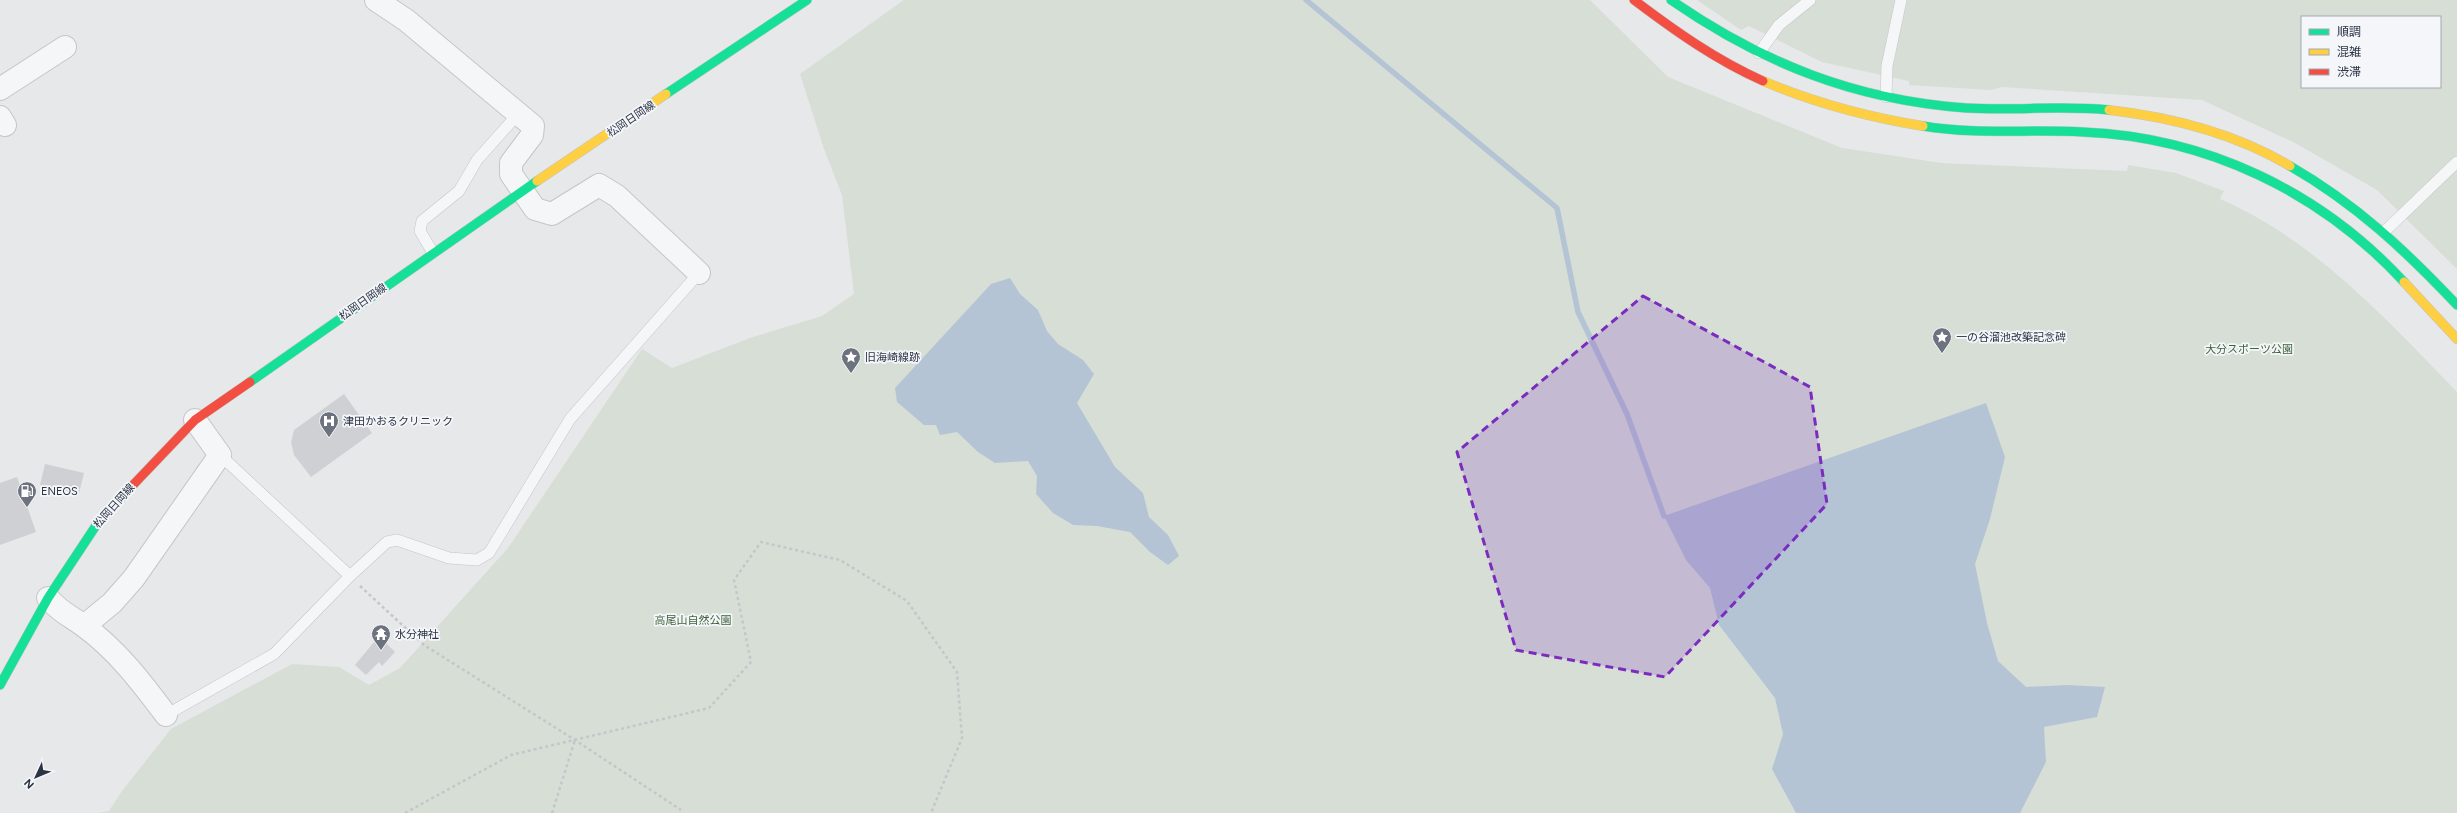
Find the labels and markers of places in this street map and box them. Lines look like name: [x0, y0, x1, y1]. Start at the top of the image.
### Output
place icon: 一の谷溜池改築記念碑: [1931, 326, 1953, 354]
place label: 一の谷溜池改築記念碑: [1956, 331, 2066, 344]
place icon: 旧海崎線跡: [840, 346, 862, 374]
place label: 旧海崎線跡: [865, 351, 920, 364]
hospital icon: 津田かおるクリニック: [318, 410, 340, 438]
place label: 津田かおるクリニック: [343, 415, 453, 428]
fuel station icon: ENEOS: [16, 480, 38, 508]
place label: ENEOS: [41, 485, 78, 498]
temple icon: 水分神社: [370, 623, 392, 651]
place label: 水分神社: [395, 628, 439, 641]

